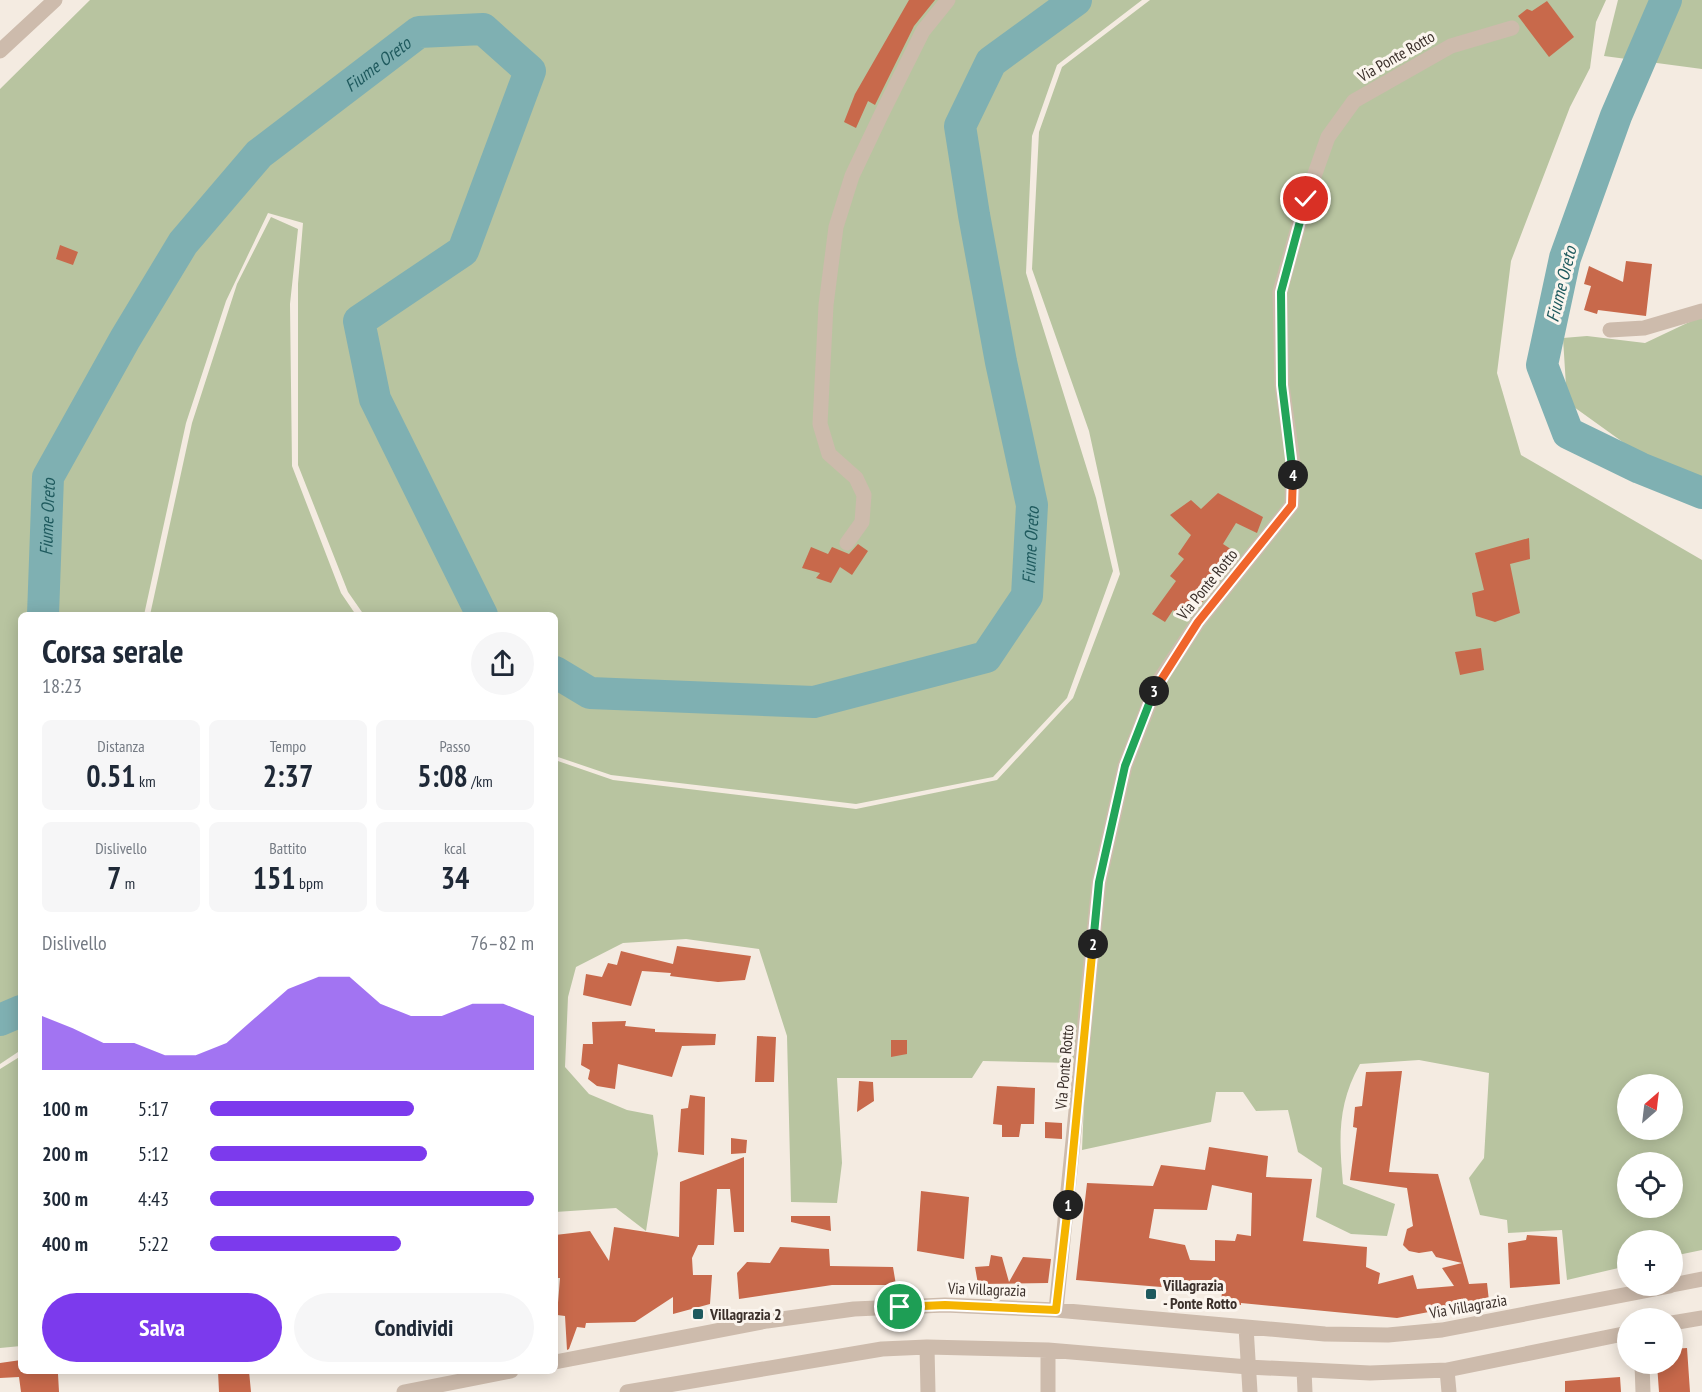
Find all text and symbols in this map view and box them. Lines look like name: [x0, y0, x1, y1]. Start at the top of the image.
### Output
street label: Via Ponte Rotto: [1353, 26, 1438, 86]
water label: Fiume Oreto: [340, 31, 416, 96]
pin: [1280, 173, 1331, 224]
icon: check: [1289, 182, 1322, 215]
water label: Fiume Oreto: [1541, 243, 1582, 324]
pin: 4: [1278, 460, 1308, 490]
text: 4: [1289, 465, 1297, 485]
water label: Fiume Oreto: [34, 477, 59, 556]
water label: Fiume Oreto: [1016, 505, 1043, 584]
street label: Via Ponte Rotto: [1172, 545, 1242, 624]
text: Corsa serale: [42, 629, 184, 672]
button: share: [471, 632, 534, 695]
text: 18:23: [42, 673, 82, 699]
pin: 3: [1139, 676, 1169, 706]
text: 3: [1150, 681, 1158, 701]
text: Distanza: [97, 736, 145, 756]
text: Tempo: [270, 736, 306, 756]
text: Passo: [440, 736, 470, 756]
text: 0.51: [86, 756, 136, 795]
text: 2:37: [263, 756, 313, 795]
text: 5:08: [417, 756, 468, 795]
text: km: [136, 771, 156, 791]
text: /km: [468, 771, 493, 791]
text: Dislivello: [95, 838, 147, 858]
text: Battito: [269, 838, 307, 858]
text: kcal: [444, 838, 466, 858]
text: 7: [107, 858, 121, 897]
text: 151: [253, 858, 296, 897]
text: 34: [441, 858, 469, 897]
text: m: [121, 873, 135, 893]
text: bpm: [296, 873, 323, 893]
pin: 2: [1078, 929, 1108, 959]
text: Dislivello: [42, 930, 107, 956]
text: 76–82 m: [470, 930, 534, 956]
text: 2: [1089, 934, 1097, 954]
street label: Via Ponte Rotto: [1050, 1024, 1078, 1111]
north arrow: [1617, 1074, 1683, 1140]
map controls: [1617, 1074, 1683, 1374]
text: 100 m: [42, 1096, 88, 1122]
text: 5:17: [138, 1096, 169, 1122]
text: 200 m: [42, 1141, 88, 1167]
text: 5:12: [138, 1141, 169, 1167]
button: locate: [1617, 1152, 1683, 1218]
text: 300 m: [42, 1186, 88, 1212]
text: 4:43: [138, 1186, 169, 1212]
pin: 1: [1053, 1190, 1083, 1220]
text: 1: [1064, 1195, 1072, 1215]
button: +: [1617, 1230, 1683, 1296]
text: 400 m: [42, 1231, 88, 1257]
text: 5:22: [138, 1231, 169, 1257]
place label: Villagrazia - Ponte Rotto: [1162, 1275, 1237, 1313]
street label: Via Villagrazia: [946, 1278, 1027, 1300]
pin: [874, 1281, 925, 1332]
marker: Villagrazia - Ponte Rotto: [1144, 1287, 1158, 1301]
street label: Via Villagrazia: [1427, 1289, 1508, 1323]
icon: arrive: [883, 1290, 916, 1323]
button: Salva: [42, 1293, 282, 1362]
button: Condividi: [294, 1293, 534, 1362]
place label: Villagrazia 2: [709, 1304, 782, 1324]
marker: Villagrazia 2: [691, 1307, 705, 1321]
button: −: [1617, 1308, 1683, 1374]

